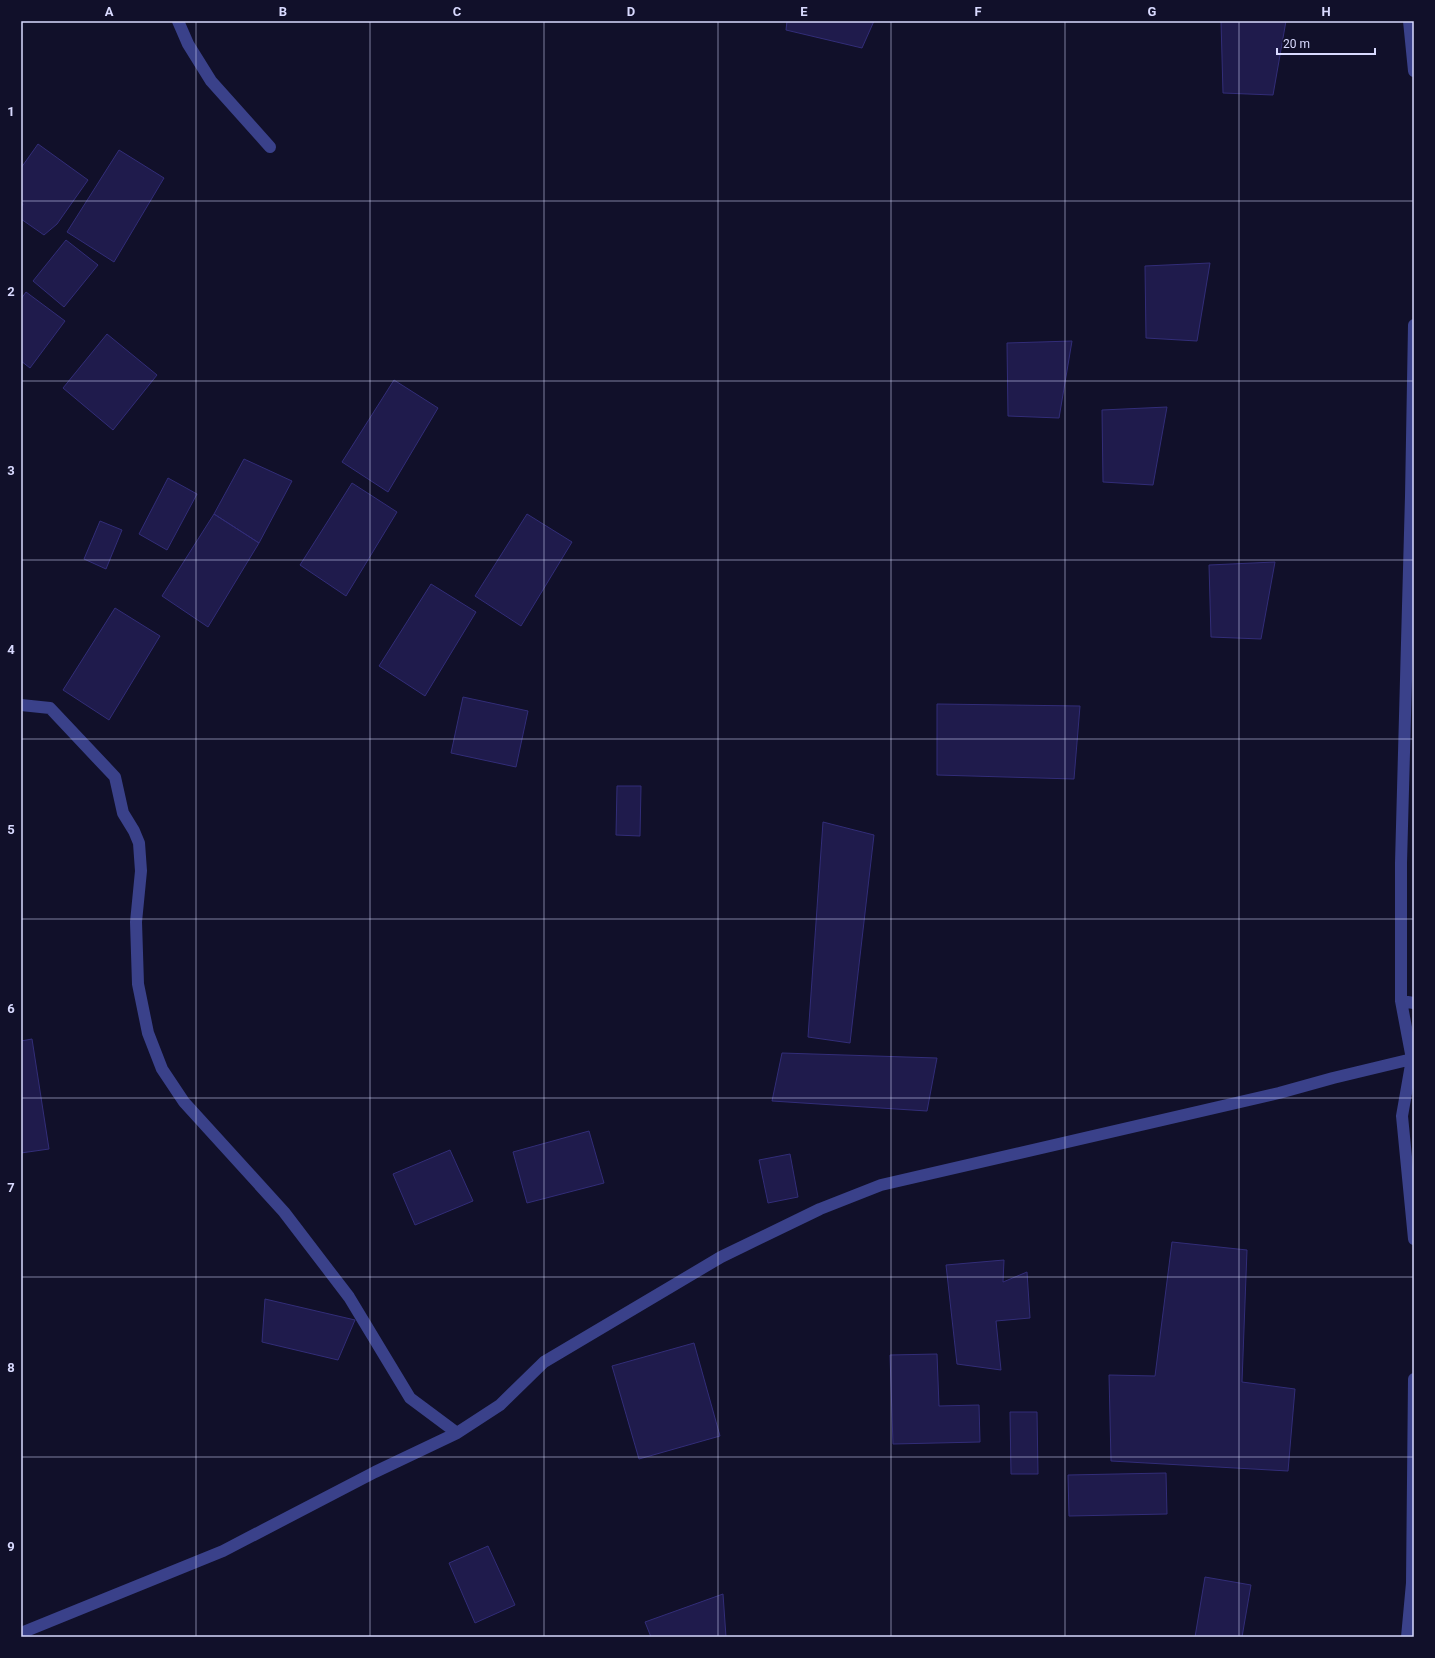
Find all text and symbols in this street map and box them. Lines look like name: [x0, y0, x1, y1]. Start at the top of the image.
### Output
text: A: [105, 4, 114, 19]
text: B: [279, 4, 287, 19]
text: C: [453, 4, 462, 19]
text: D: [627, 4, 635, 19]
text: E: [800, 4, 808, 19]
text: F: [974, 4, 982, 19]
text: G: [1148, 4, 1157, 19]
text: H: [1321, 4, 1331, 19]
scale bar: [1277, 30, 1375, 56]
text: 20 m: [1283, 37, 1310, 51]
text: 1: [7, 104, 15, 119]
text: 2: [7, 284, 15, 299]
text: 3: [7, 463, 15, 478]
text: 4: [7, 642, 15, 657]
text: 5: [7, 822, 15, 837]
text: 6: [7, 1001, 15, 1016]
text: 7: [7, 1180, 15, 1195]
text: 8: [7, 1360, 15, 1375]
text: 9: [7, 1539, 15, 1554]

